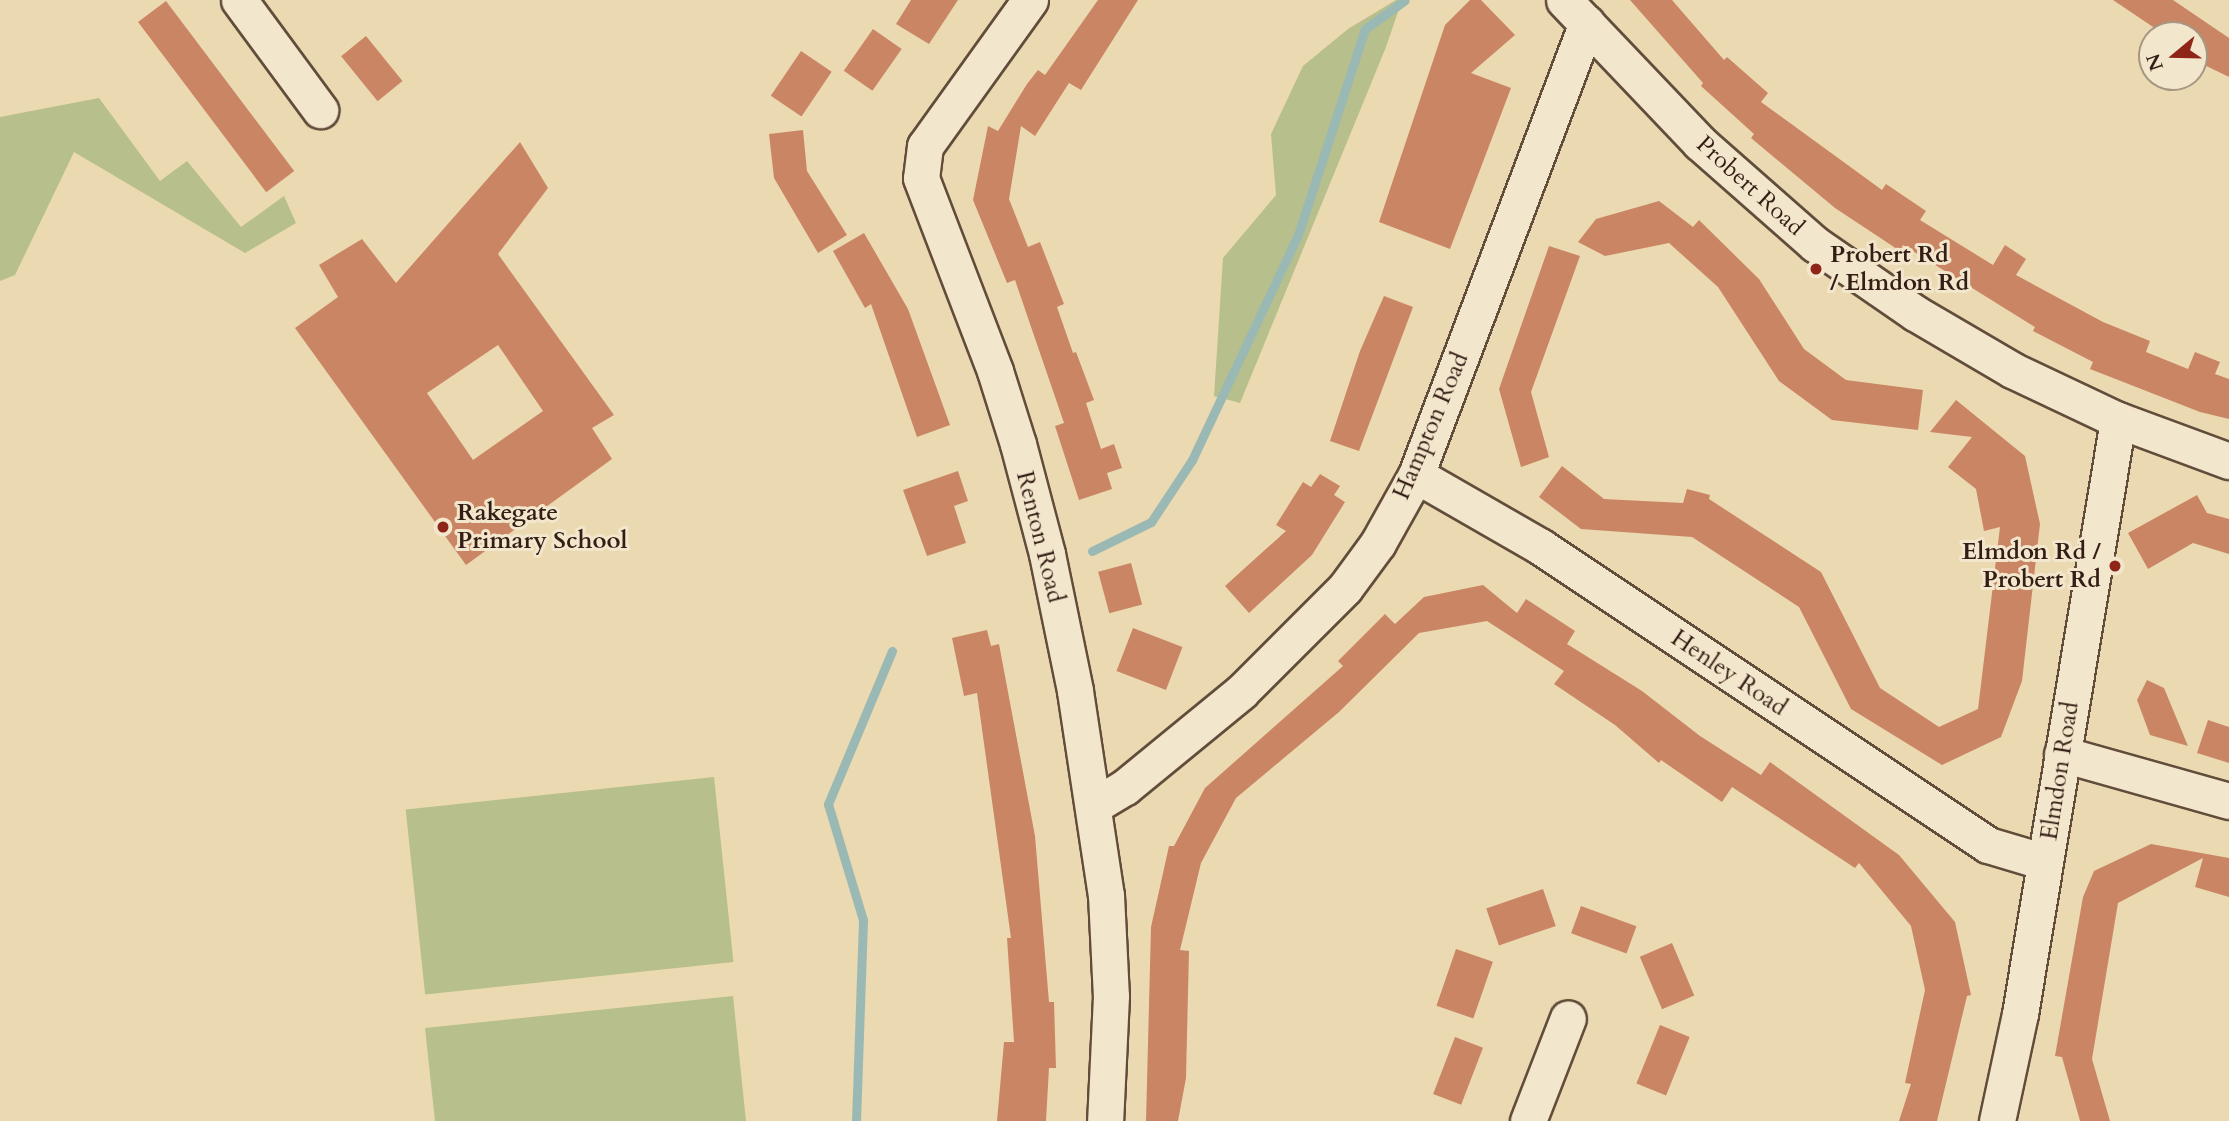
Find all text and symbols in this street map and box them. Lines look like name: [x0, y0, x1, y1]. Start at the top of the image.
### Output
north arrow: [2138, 21, 2208, 91]
text: N: [2140, 50, 2170, 74]
street label: Probert Road: [1690, 130, 1810, 242]
place label: Probert Rd / Elmdon Rd: [1830, 241, 1969, 297]
marker: Probert Rd / Elmdon Rd: [1808, 261, 1824, 277]
street label: Hampton Road: [1387, 348, 1475, 504]
street label: Renton Road: [1010, 468, 1070, 606]
place label: Rakegate Primary School: [457, 499, 628, 555]
marker: Rakegate Primary School: [435, 519, 451, 535]
place label: Elmdon Rd / Probert Rd: [1962, 538, 2101, 594]
marker: Elmdon Rd / Probert Rd: [2107, 558, 2123, 574]
street label: Henley Road: [1666, 624, 1792, 722]
street label: Elmdon Road: [2035, 700, 2085, 842]

